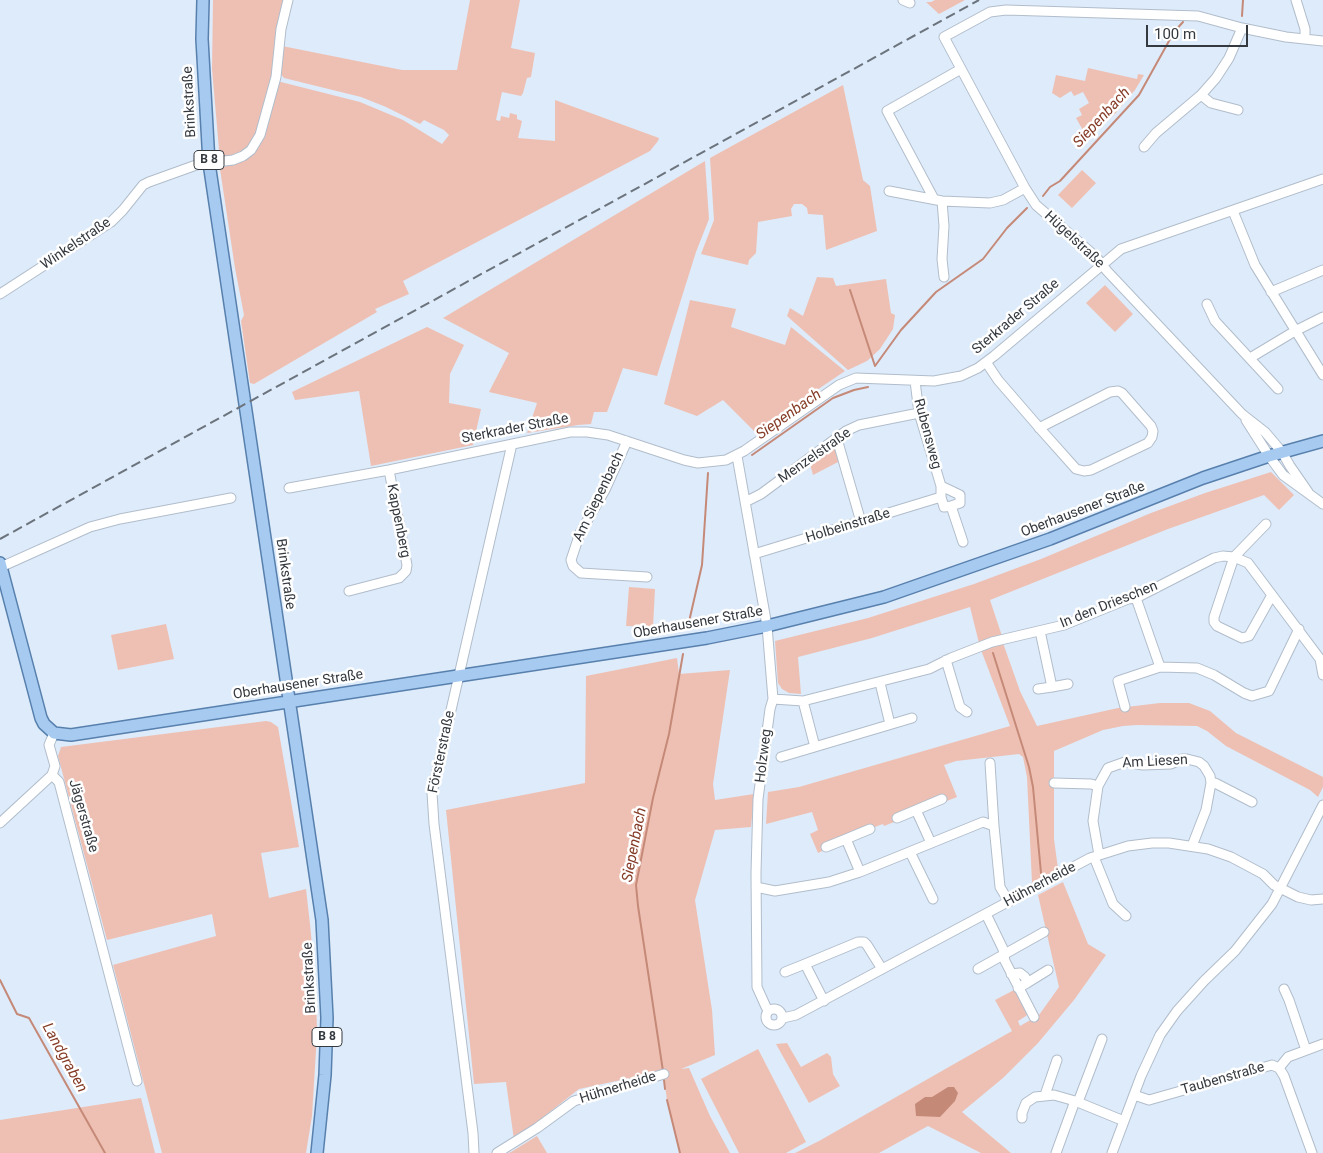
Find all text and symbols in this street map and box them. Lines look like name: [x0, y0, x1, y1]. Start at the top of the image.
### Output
scale bar: [1148, 15, 1250, 47]
text: 100 m: [1154, 25, 1196, 43]
street label: Brinkstraße: [180, 66, 200, 138]
water label: Siepenbach: [1070, 84, 1134, 152]
road number: B 8: [194, 150, 224, 170]
street label: Hügelstraße: [1040, 208, 1108, 272]
street label: Winkelstraße: [38, 214, 114, 274]
street label: Sterkrader Straße: [969, 276, 1063, 358]
water label: Siepenbach: [753, 386, 825, 444]
street label: Rubensweg: [910, 397, 944, 471]
street label: Sterkrader Straße: [460, 410, 570, 448]
street label: Menzelstraße: [775, 425, 855, 487]
street label: Am Siepenbach: [570, 449, 628, 545]
street label: Oberhausener Straße: [1019, 479, 1147, 541]
street label: Kappenberg: [383, 483, 413, 559]
street label: Holbeinstraße: [804, 505, 892, 547]
street label: Brinkstraße: [272, 538, 298, 610]
street label: In den Drieschen: [1058, 578, 1160, 632]
street label: Oberhausener Straße: [632, 603, 764, 643]
street label: Oberhausener Straße: [232, 666, 364, 704]
street label: Försterstraße: [425, 709, 459, 795]
street label: Holzweg: [752, 728, 776, 784]
street label: Am Liesen: [1122, 752, 1188, 772]
street label: Jägerstraße: [65, 778, 101, 854]
water label: Siepenbach: [619, 806, 651, 884]
street label: Hühnerheide: [1001, 859, 1079, 911]
street label: Brinkstraße: [300, 942, 320, 1014]
water label: Landgraben: [38, 1020, 90, 1096]
road number: B 8: [312, 1028, 342, 1046]
street label: Taubenstraße: [1180, 1059, 1266, 1099]
street label: Hühnerheide: [578, 1068, 658, 1108]

